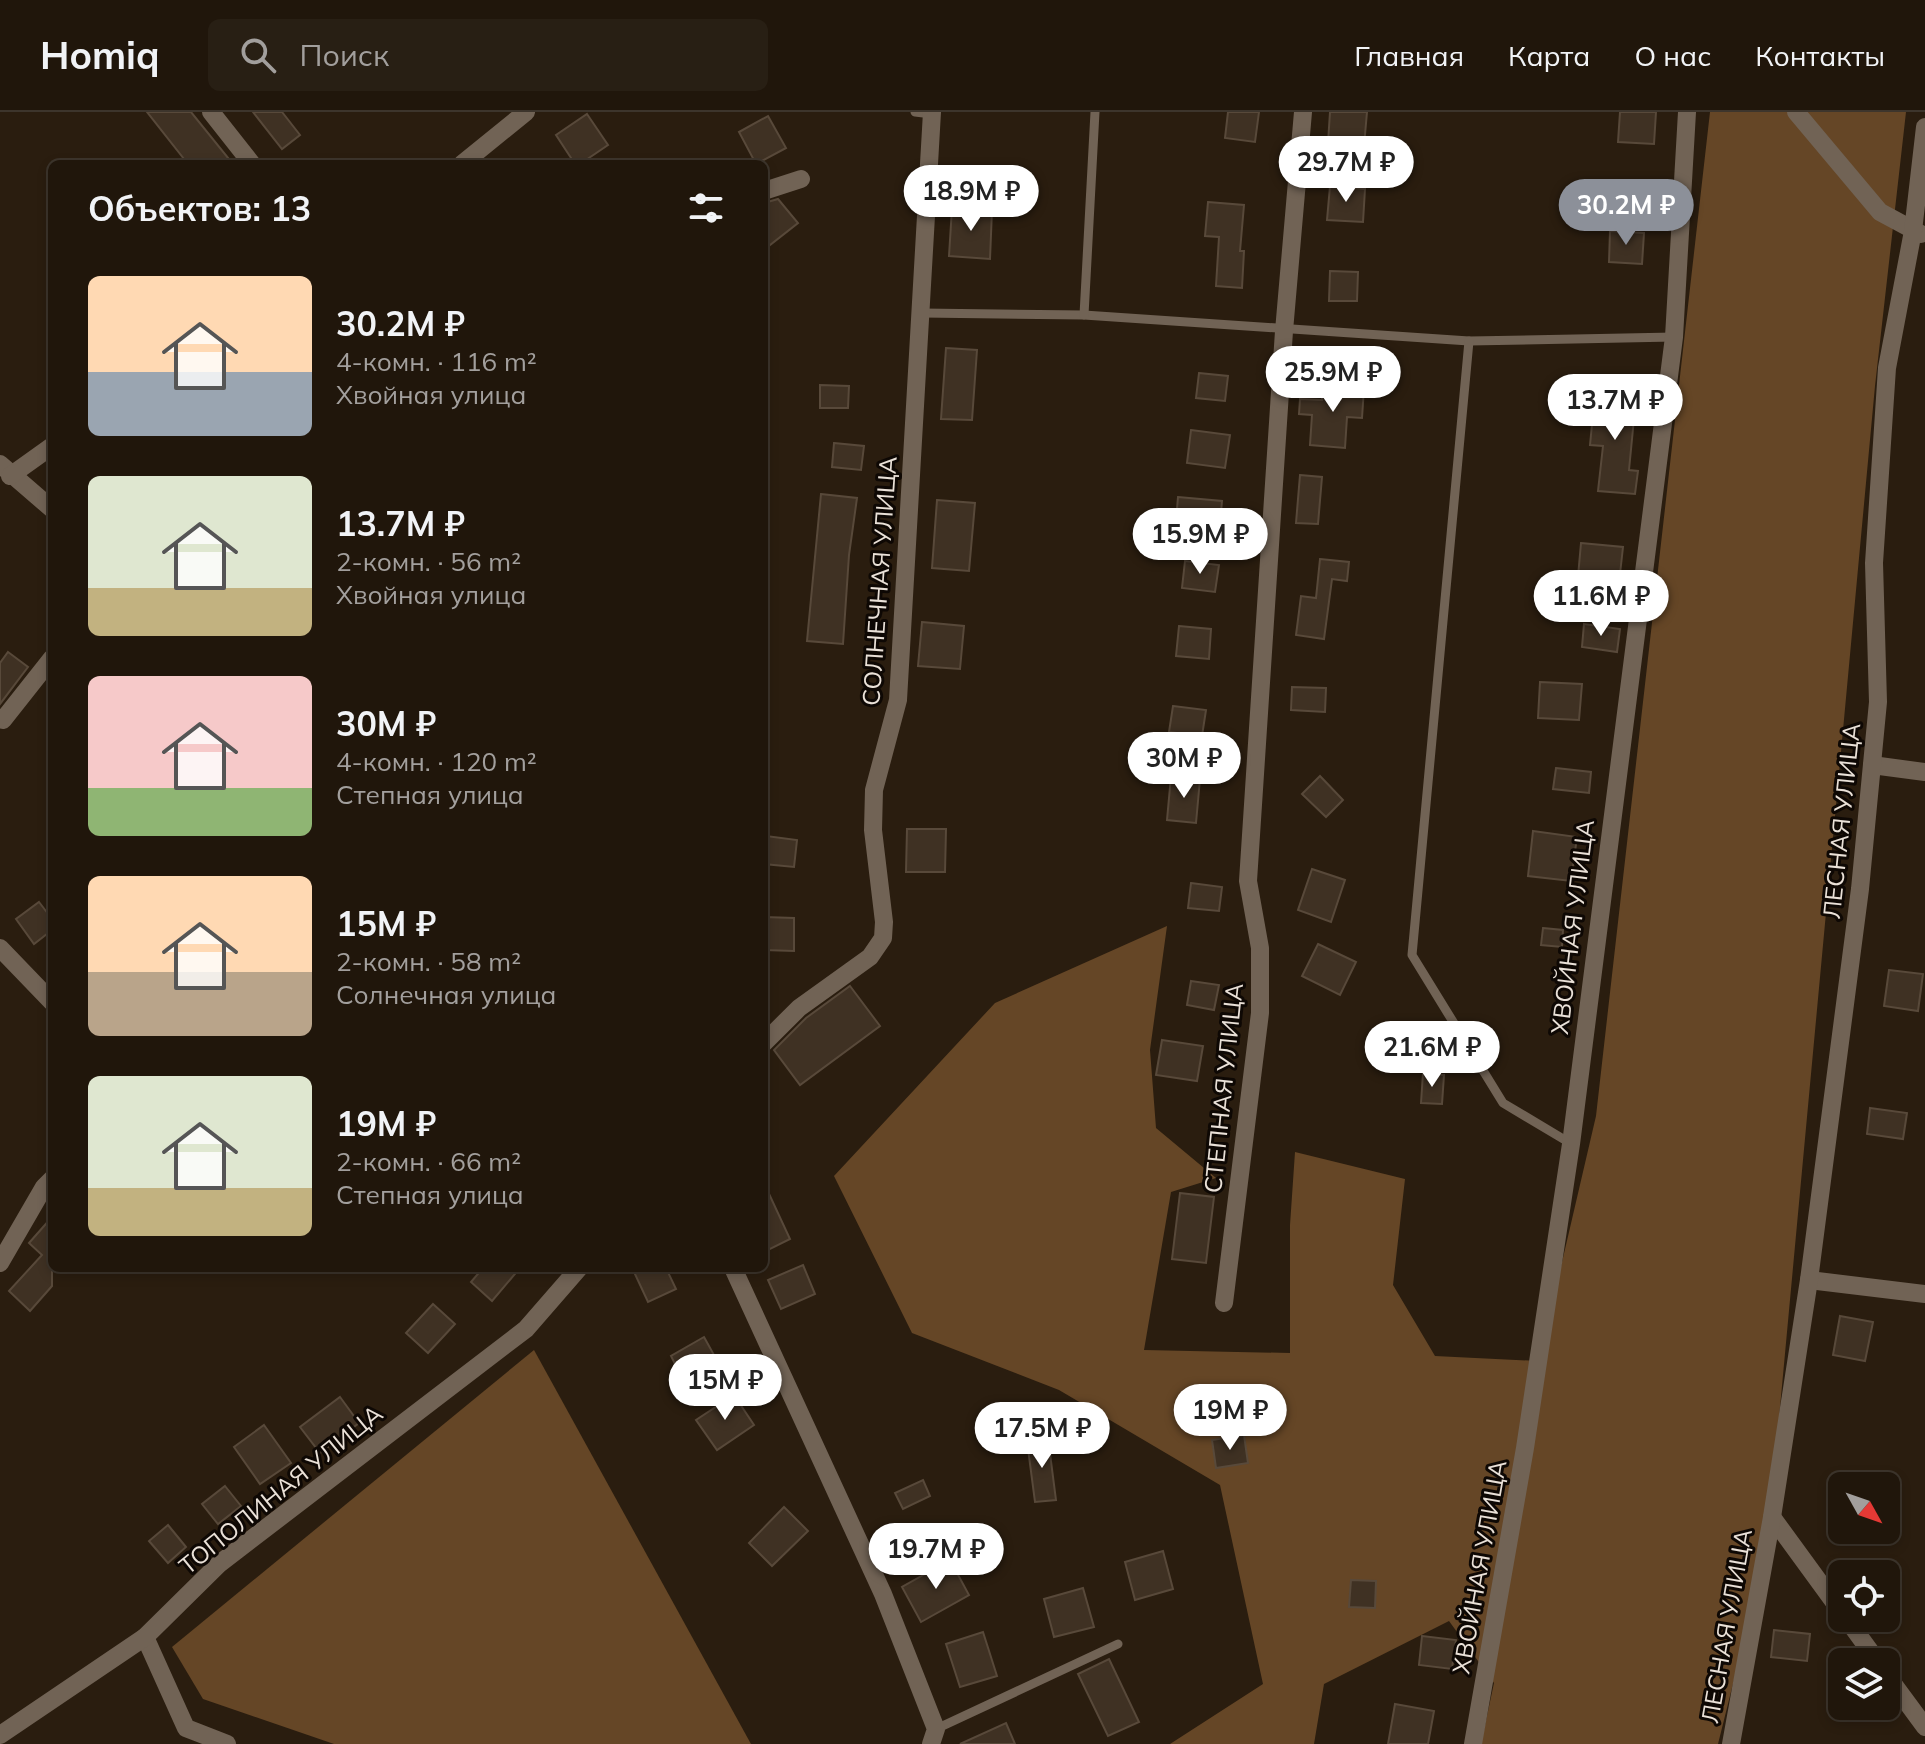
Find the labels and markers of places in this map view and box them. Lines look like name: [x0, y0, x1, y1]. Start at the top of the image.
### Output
pin: 29.7M ₽: [1272, 136, 1420, 204]
pin: 18.9M ₽: [897, 165, 1045, 233]
pin: 30.2M ₽: [1552, 179, 1700, 247]
pin: 25.9M ₽: [1259, 346, 1407, 414]
pin: 13.7M ₽: [1541, 374, 1689, 442]
pin: 15.9M ₽: [1126, 508, 1274, 576]
pin: 11.6M ₽: [1527, 570, 1675, 638]
pin: 30M ₽: [1128, 732, 1240, 800]
pin: 21.6M ₽: [1358, 1021, 1506, 1089]
pin: 15M ₽: [669, 1354, 781, 1422]
pin: 19M ₽: [1174, 1384, 1286, 1452]
pin: 17.5M ₽: [968, 1402, 1116, 1470]
pin: 19.7M ₽: [862, 1523, 1010, 1591]

